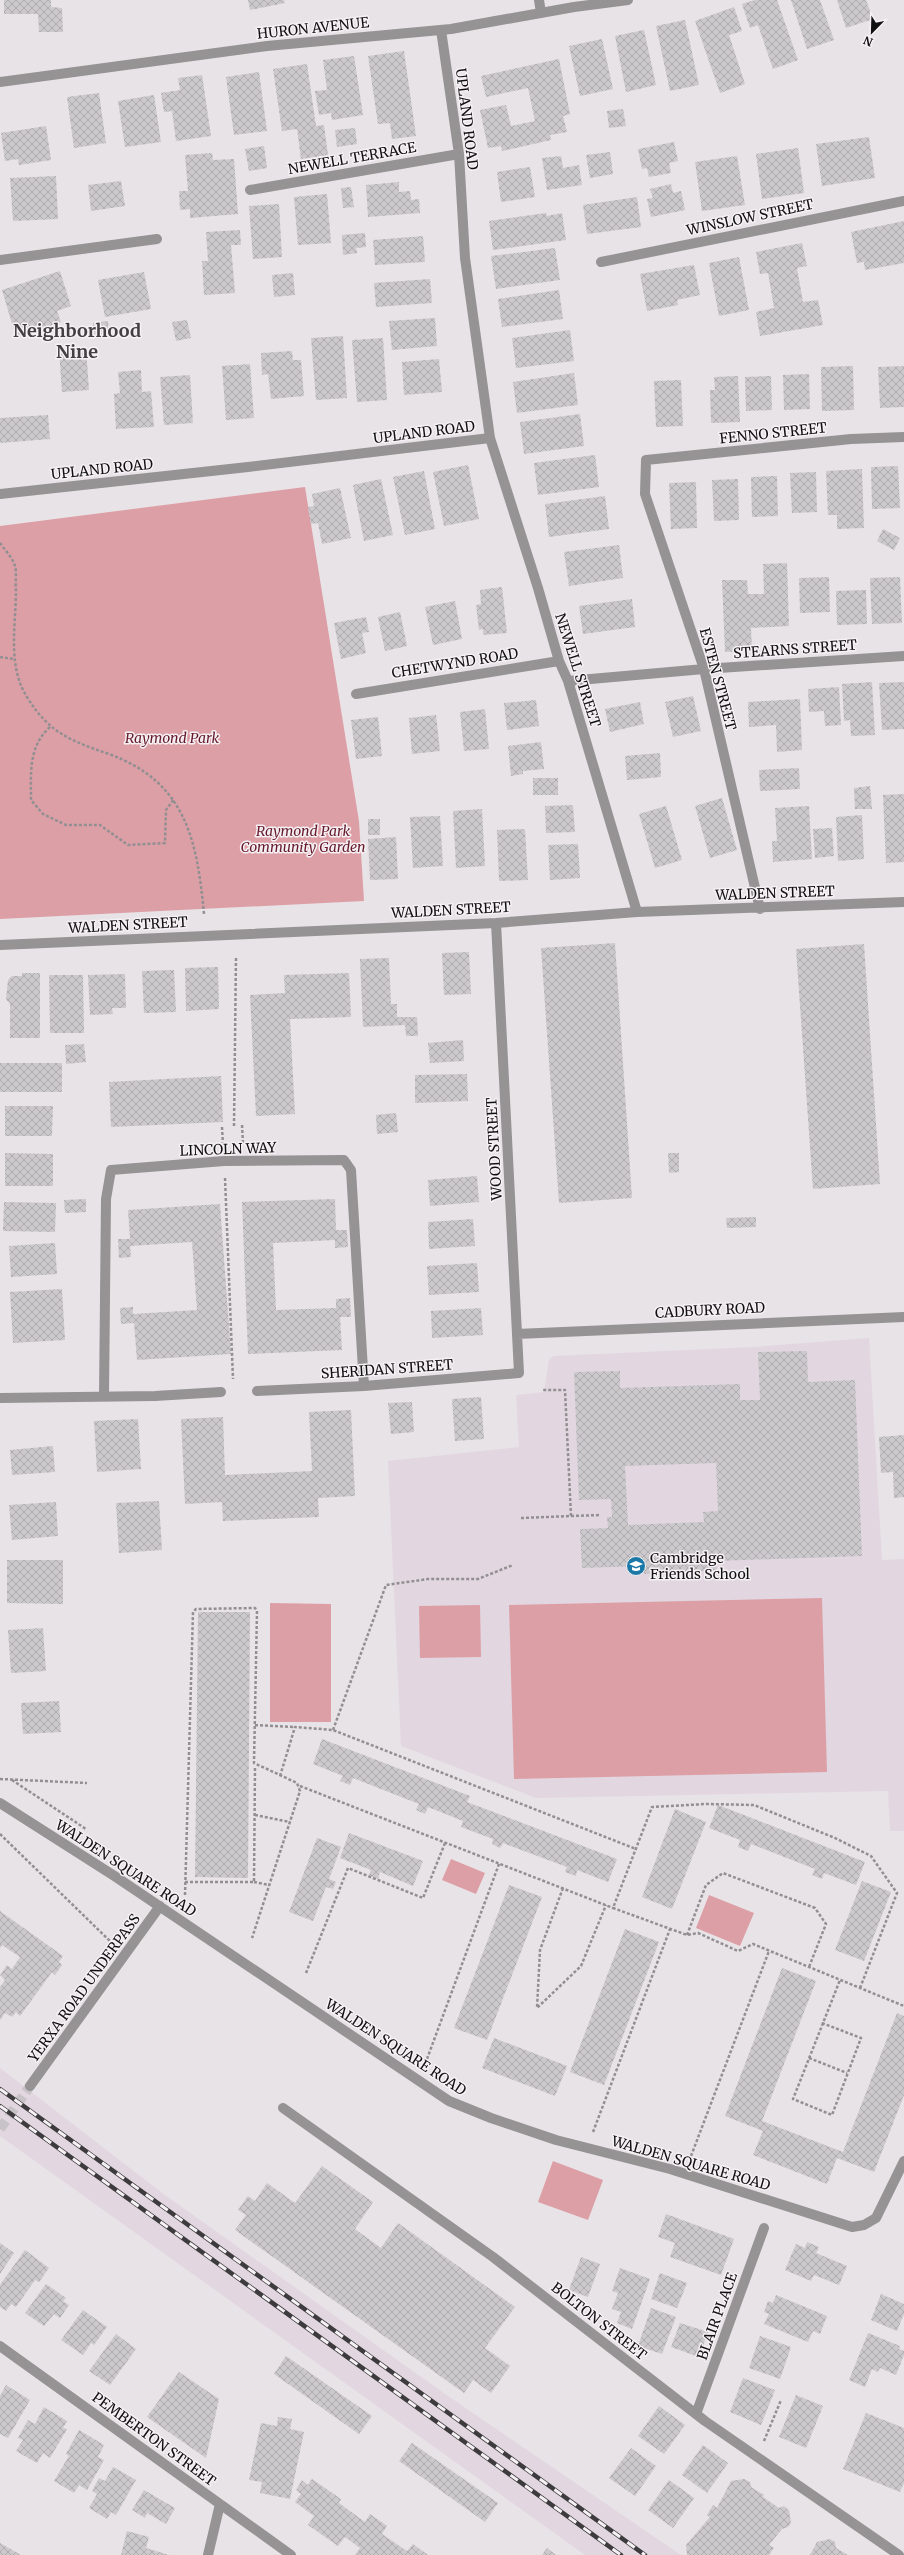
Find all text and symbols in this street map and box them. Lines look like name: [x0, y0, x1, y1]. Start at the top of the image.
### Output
north arrow: [852, 12, 892, 52]
street label: HURON AVENUE: [256, 13, 370, 43]
text: N: [861, 33, 875, 49]
street label: UPLAND ROAD: [452, 67, 482, 171]
street label: NEWELL TERRACE: [287, 138, 418, 178]
street label: WINSLOW STREET: [684, 195, 815, 239]
district label: Neighborhood Nine: [13, 319, 141, 363]
street label: UPLAND ROAD: [372, 417, 476, 447]
street label: FENNO STREET: [718, 418, 828, 448]
street label: UPLAND ROAD: [50, 455, 154, 483]
street label: NEWELL STREET: [551, 611, 605, 729]
street label: ESTEN STREET: [696, 626, 740, 732]
street label: STEARNS STREET: [732, 636, 858, 662]
street label: CHETWYND ROAD: [390, 644, 520, 682]
park label: Raymond Park: [125, 729, 219, 747]
park label: Raymond Park Community Garden: [241, 822, 365, 856]
street label: WALDEN STREET: [714, 882, 835, 904]
street label: WALDEN STREET: [390, 898, 511, 922]
street label: WALDEN STREET: [67, 913, 188, 937]
street label: WOOD STREET: [482, 1097, 506, 1202]
street label: LINCOLN WAY: [179, 1138, 278, 1160]
street label: CADBURY ROAD: [654, 1298, 766, 1322]
street label: SHERIDAN STREET: [320, 1355, 454, 1383]
place label: Cambridge Friends School: [650, 1549, 751, 1583]
school or university icon: Cambridge Friends School: [625, 1555, 647, 1577]
street label: WALDEN SQUARE ROAD: [51, 1815, 200, 1921]
street label: YERXA ROAD UNDERPASS: [24, 1910, 144, 2067]
street label: WALDEN SQUARE ROAD: [321, 1994, 470, 2100]
street label: WALDEN SQUARE ROAD: [609, 2131, 773, 2194]
street label: BLAIR PLACE: [693, 2270, 741, 2362]
street label: BOLTON STREET: [548, 2278, 650, 2364]
street label: PEMBERTON STREET: [89, 2388, 220, 2490]

